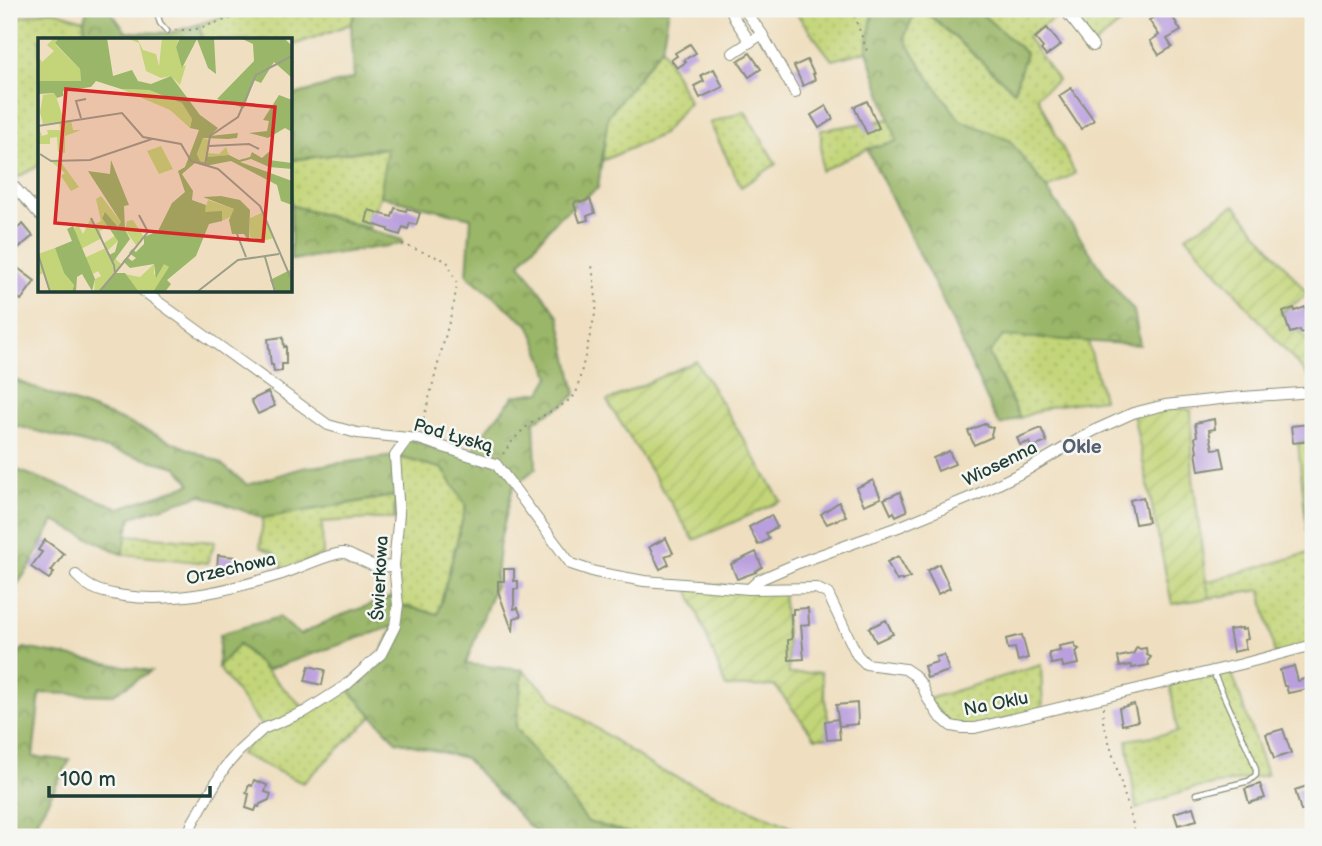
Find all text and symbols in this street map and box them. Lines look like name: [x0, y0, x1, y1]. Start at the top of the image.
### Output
inset map: [38, 38, 292, 292]
street label: Pod Łyską: [411, 415, 496, 458]
district label: Okle: [1062, 436, 1102, 459]
street label: Wiosenna: [959, 437, 1041, 491]
street label: Świerkowa: [365, 535, 393, 621]
street label: Orzechowa: [184, 548, 278, 590]
street label: Na Oklu: [962, 687, 1030, 721]
scale bar: [49, 755, 210, 799]
text: 100 m: [60, 767, 116, 792]

